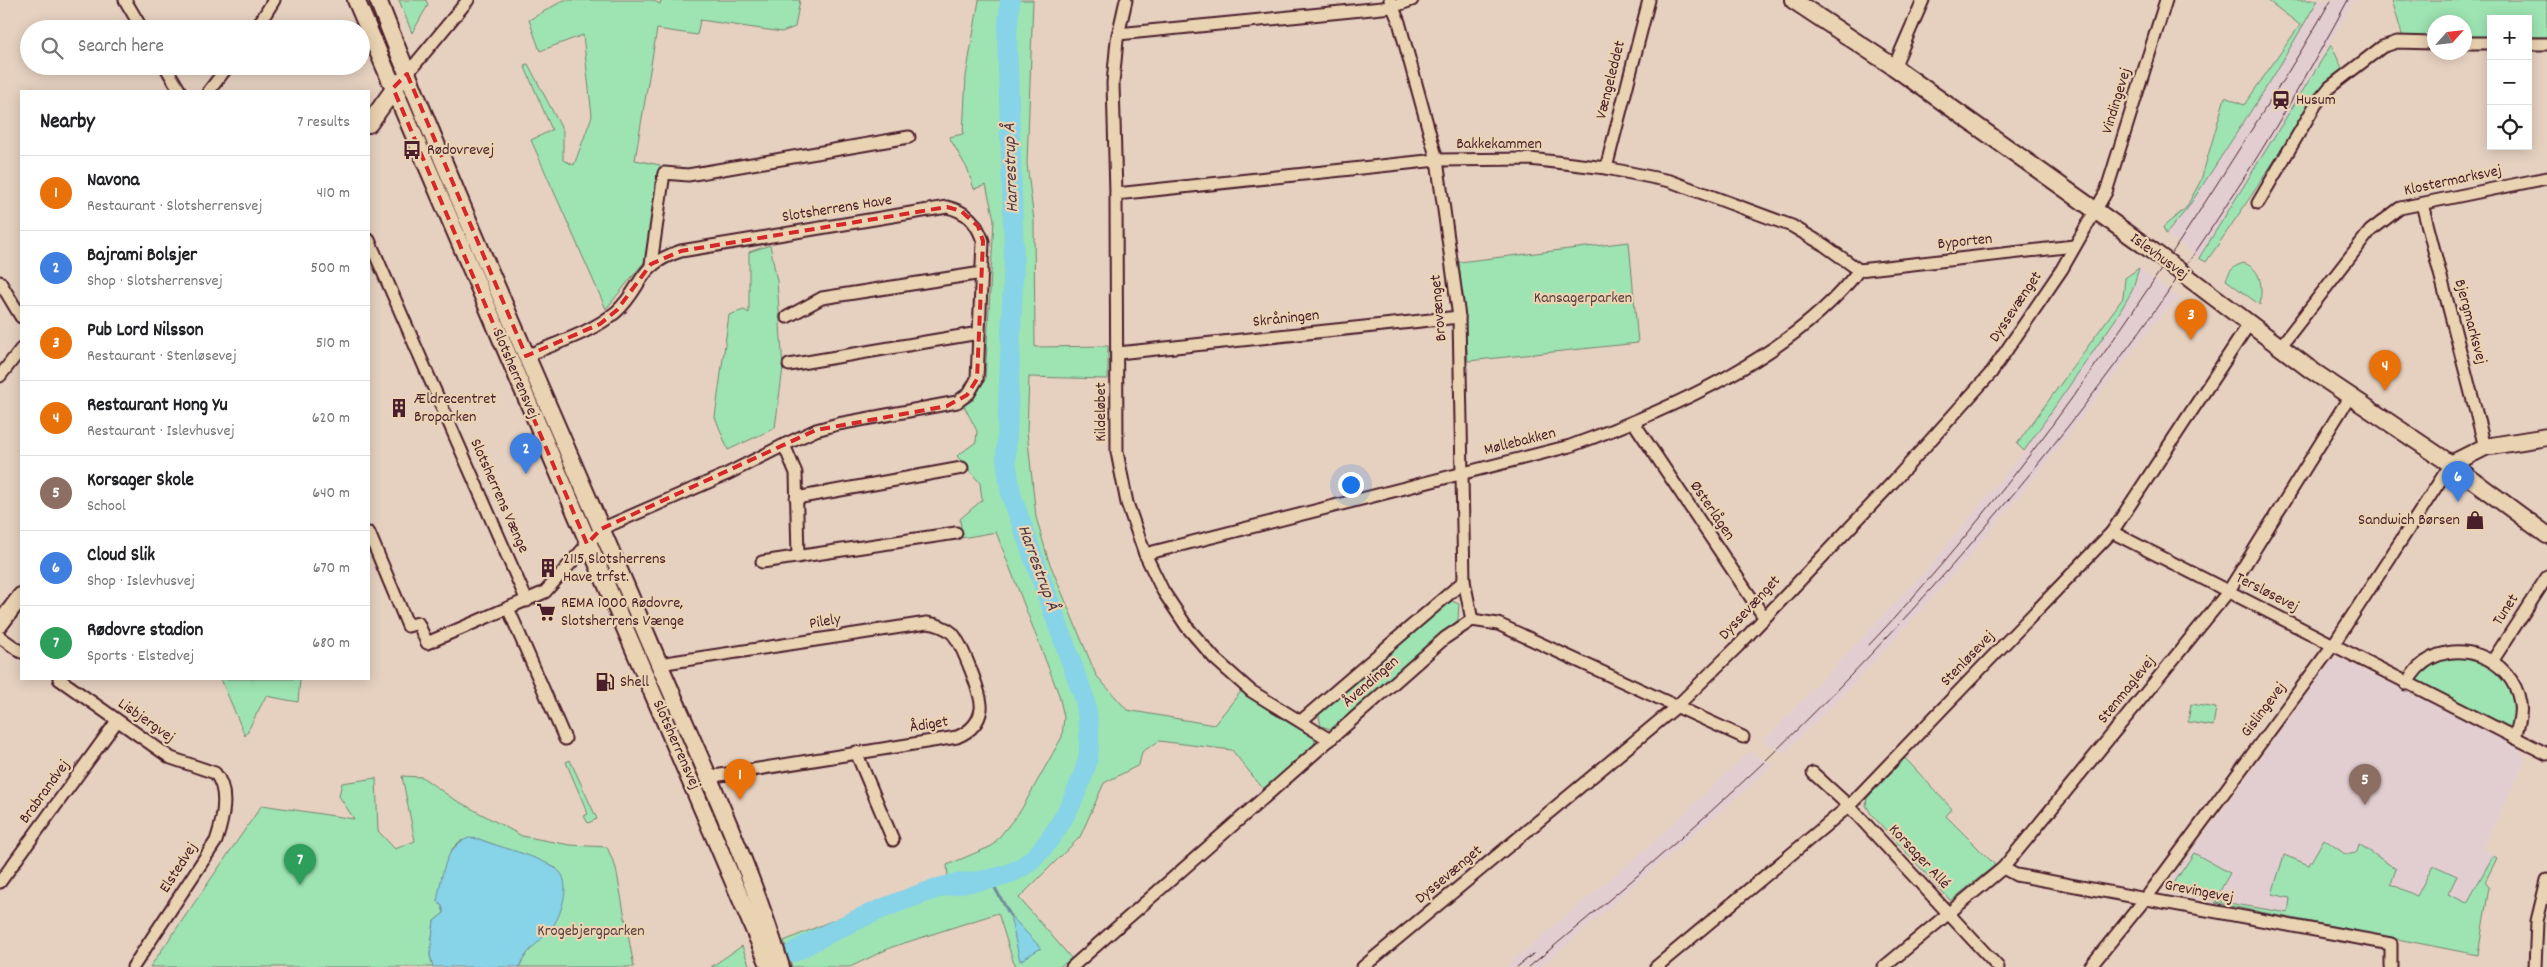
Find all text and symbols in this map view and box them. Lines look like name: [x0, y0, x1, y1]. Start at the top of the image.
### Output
north arrow: [2427, 15, 2472, 60]
map controls: [2487, 15, 2532, 150]
button: +: [2487, 15, 2532, 60]
search box: [20, 20, 370, 75]
icon: search: [38, 34, 66, 62]
text: Search here: [78, 34, 164, 61]
street label: Vængeleddet: [1590, 38, 1632, 122]
button: −: [2487, 60, 2532, 105]
street label: Vindingevej: [2096, 65, 2138, 137]
station icon: Husum: [2270, 89, 2292, 111]
place label: Husum: [2296, 89, 2336, 112]
button: locate: [2487, 105, 2532, 150]
text: Nearby: [40, 108, 95, 138]
text: 7 results: [297, 111, 350, 134]
water label: Harrestrup Å: [998, 122, 1026, 213]
street label: Bakkekammen: [1456, 133, 1542, 156]
bus stop icon: Rødovrevej: [401, 139, 423, 161]
place label: Rødovrevej: [427, 139, 494, 162]
street label: Klostermarksvej: [2402, 159, 2504, 203]
text: Navona: [87, 168, 139, 195]
text: 1: [54, 182, 58, 205]
text: 410 m: [316, 182, 350, 205]
street label: Slotsherrens Have: [780, 189, 894, 229]
text: Restaurant · Slotsherrensvej: [87, 195, 263, 218]
street label: Byporten: [1937, 228, 1993, 256]
street label: Islevhusvej: [2125, 228, 2193, 286]
text: Bajrami Bolsjer: [87, 243, 197, 270]
text: 2: [53, 257, 60, 280]
text: 500 m: [310, 257, 350, 280]
street label: Dyssevænget: [1984, 267, 2048, 347]
text: Shop · Slotsherrensvej: [87, 270, 223, 293]
street label: Brovænget: [1425, 274, 1453, 342]
street label: Bjergmarksvej: [2448, 277, 2492, 367]
park label: Kansagerparken: [1534, 287, 1632, 310]
pin: 3: [2175, 299, 2207, 340]
street label: Skråningen: [1252, 304, 1320, 334]
text: Pub Lord Nilsson: [87, 318, 204, 345]
street label: Slotsherrensvej: [486, 325, 544, 423]
text: 3: [52, 332, 60, 355]
text: 510 m: [316, 332, 350, 355]
text: Restaurant · Stenløsevej: [87, 345, 237, 368]
pin: 4: [2369, 350, 2401, 391]
street label: Kildeløbet: [1090, 382, 1113, 442]
place label: Ældrecentret Broparken: [414, 388, 496, 429]
text: Restaurant Hong Yu: [87, 393, 228, 420]
building icon: Ældrecentret Broparken: [388, 397, 410, 419]
text: 4: [53, 407, 59, 430]
text: 620 m: [312, 407, 350, 430]
text: Restaurant · Islevhusvej: [87, 420, 235, 443]
street label: Møllebakken: [1482, 422, 1558, 462]
pin: 2: [510, 433, 542, 474]
street label: Slotsherrens Vænge: [463, 435, 535, 557]
pin: 6: [2442, 461, 2474, 502]
text: Korsager Skole: [87, 468, 194, 495]
your location: [1338, 472, 1364, 498]
street label: Østerlågen: [1684, 477, 1740, 545]
text: 5: [52, 482, 60, 505]
text: 640 m: [312, 482, 350, 505]
text: School: [87, 495, 126, 518]
place label: Sandwich Børsen: [2358, 509, 2460, 532]
shop icon: Sandwich Børsen: [2464, 509, 2486, 531]
water label: Harrestrup Å: [1010, 522, 1064, 615]
text: Cloud Slik: [87, 543, 155, 570]
place label: 2115 Slotsherrens Have trfst.: [563, 548, 666, 589]
text: 6: [52, 557, 60, 580]
text: 670 m: [313, 557, 350, 580]
building icon: 2115 Slotsherrens Have trfst.: [537, 557, 559, 579]
street label: Tersløsevej: [2231, 567, 2303, 619]
text: Shop · Islevhusvej: [87, 570, 195, 593]
street label: Dyssevænget: [1714, 570, 1786, 646]
street label: Tunet: [2487, 590, 2525, 630]
place label: REMA 1000 Rødovre, Slotsherrens Vænge: [561, 592, 684, 633]
supermarket icon: REMA 1000 Rødovre, Slotsherrens Vænge: [535, 601, 557, 623]
street label: Pilely: [808, 608, 843, 636]
text: Rødovre stadion: [87, 618, 203, 645]
street label: Stenløsevej: [1935, 626, 2001, 692]
text: 7: [53, 632, 59, 655]
text: 680 m: [312, 632, 350, 655]
text: Sports · Elstedvej: [87, 645, 194, 668]
street label: Åvendingen: [1338, 651, 1404, 713]
street label: Stenmaglevej: [2092, 651, 2162, 729]
fuel station icon: Shell: [594, 671, 616, 693]
place label: Shell: [620, 671, 649, 694]
street label: Gislingevej: [2236, 678, 2292, 742]
street label: Lisbjergvej: [113, 693, 179, 749]
street label: Slotsherrensvej: [646, 697, 706, 793]
street label: Ådiget: [908, 711, 950, 739]
street label: Brabrandvej: [14, 755, 76, 829]
pin: 1: [724, 759, 756, 800]
pin: 5: [2349, 764, 2381, 805]
street label: Korsager Allé: [1883, 819, 1955, 895]
street label: Elstedvej: [154, 838, 204, 898]
street label: Dyssevænget: [1410, 840, 1488, 910]
pin: 7: [284, 844, 316, 885]
street label: Grevingevej: [2162, 874, 2236, 910]
park label: Krogebjergparken: [537, 920, 645, 943]

